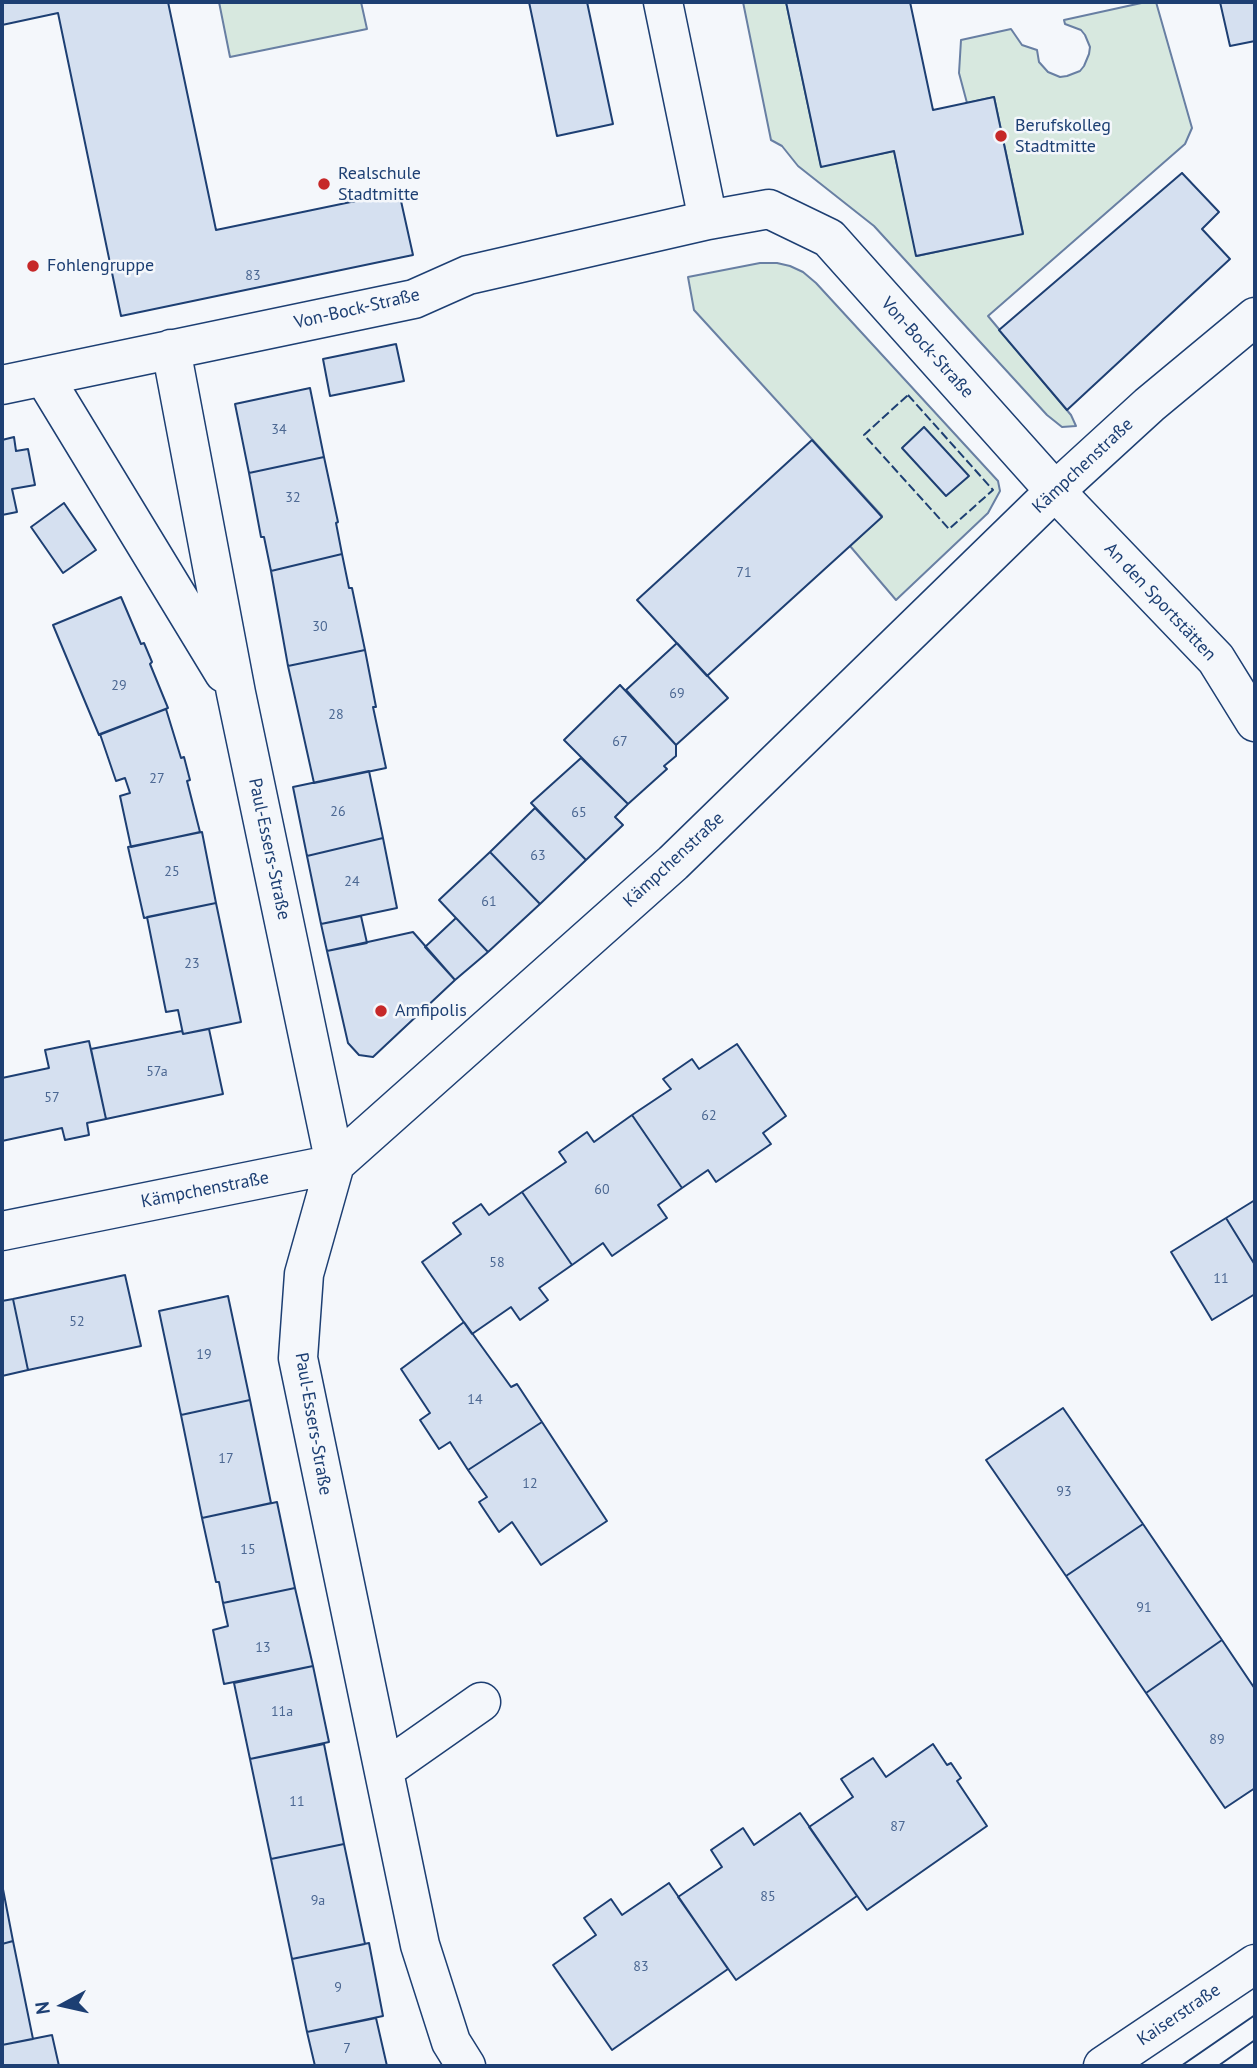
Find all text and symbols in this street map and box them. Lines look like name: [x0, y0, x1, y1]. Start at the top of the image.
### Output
place label: Berufskolleg Stadtmitte: [1015, 115, 1111, 158]
marker: Berufskolleg Stadtmitte: [993, 128, 1009, 144]
place label: Realschule Stadtmitte: [338, 163, 421, 206]
marker: Realschule Stadtmitte: [316, 176, 332, 192]
place label: Fohlengruppe: [47, 255, 154, 277]
marker: Fohlengruppe: [25, 258, 41, 274]
house number: 83: [245, 268, 261, 284]
street label: Von-Bock-Straße: [292, 284, 422, 334]
street label: Von-Bock-Straße: [876, 293, 978, 403]
street label: Kämpchenstraße: [1028, 414, 1138, 518]
house number: 34: [271, 422, 287, 438]
house number: 32: [285, 490, 301, 506]
street label: An den Sportstätten: [1100, 538, 1220, 666]
house number: 71: [736, 565, 752, 581]
house number: 30: [312, 619, 328, 635]
house number: 29: [111, 678, 127, 694]
house number: 69: [669, 686, 685, 702]
house number: 28: [328, 707, 344, 723]
house number: 67: [612, 734, 628, 750]
house number: 27: [149, 771, 165, 787]
street label: Paul-Essers-Straße: [243, 776, 295, 922]
house number: 26: [330, 804, 346, 820]
house number: 65: [571, 805, 587, 821]
street label: Kämpchenstraße: [619, 808, 729, 912]
house number: 63: [530, 848, 546, 864]
house number: 25: [164, 864, 180, 880]
house number: 24: [344, 874, 360, 890]
house number: 61: [481, 894, 497, 910]
house number: 23: [184, 956, 200, 972]
place label: Amfipolis: [395, 1000, 467, 1022]
marker: Amfipolis: [373, 1003, 389, 1019]
house number: 57a: [146, 1064, 168, 1080]
house number: 57: [44, 1090, 60, 1106]
house number: 62: [701, 1108, 717, 1124]
street label: Kämpchenstraße: [139, 1167, 271, 1213]
house number: 60: [594, 1182, 610, 1198]
house number: 58: [489, 1255, 505, 1271]
house number: 11: [1213, 1271, 1229, 1287]
house number: 52: [69, 1314, 85, 1330]
house number: 19: [196, 1347, 212, 1363]
street label: Paul-Essers-Straße: [290, 1351, 336, 1497]
house number: 14: [467, 1392, 483, 1408]
house number: 17: [218, 1451, 234, 1467]
house number: 12: [522, 1476, 538, 1492]
house number: 93: [1056, 1484, 1072, 1500]
house number: 15: [240, 1542, 256, 1558]
house number: 91: [1136, 1600, 1152, 1616]
house number: 13: [255, 1640, 271, 1656]
house number: 11a: [271, 1704, 293, 1720]
house number: 89: [1209, 1732, 1225, 1748]
house number: 11: [289, 1794, 305, 1810]
house number: 87: [890, 1819, 906, 1835]
house number: 85: [760, 1889, 776, 1905]
house number: 9a: [311, 1893, 325, 1909]
house number: 83: [633, 1959, 649, 1975]
north arrow: [28, 1970, 98, 2040]
street label: Kaiserstraße: [1133, 1979, 1225, 2051]
house number: 9: [334, 1980, 342, 1996]
text: N: [29, 2000, 55, 2016]
house number: 7: [343, 2041, 351, 2057]

